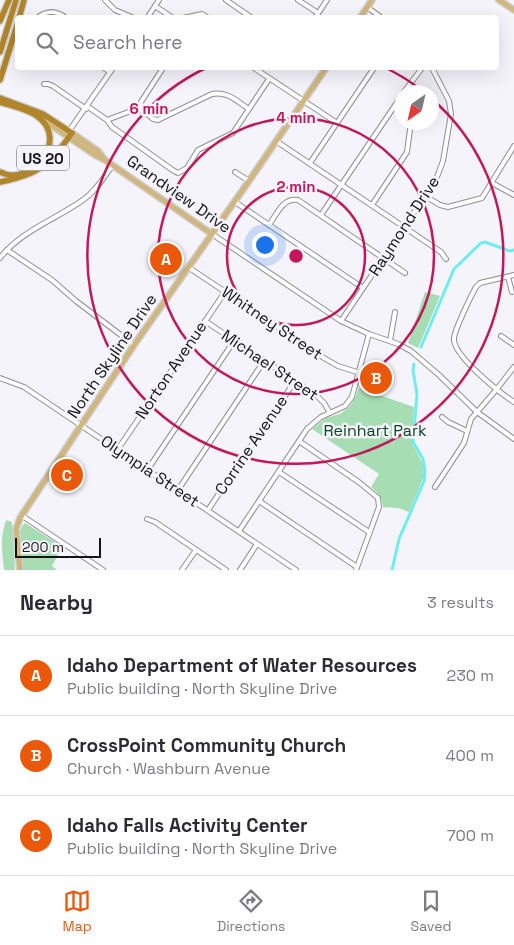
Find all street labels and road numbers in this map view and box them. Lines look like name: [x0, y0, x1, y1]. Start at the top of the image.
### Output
road number: US 20: [17, 146, 69, 170]
street label: Grandview Drive: [123, 150, 235, 238]
street label: Raymond Drive: [364, 172, 444, 280]
street label: Whitney Street: [218, 282, 326, 364]
street label: North Skyline Drive: [63, 290, 161, 422]
street label: Norton Avenue: [130, 317, 212, 423]
street label: Michael Street: [217, 325, 323, 405]
street label: Corrine Avenue: [210, 391, 292, 499]
street label: Olympia Street: [97, 430, 203, 512]

